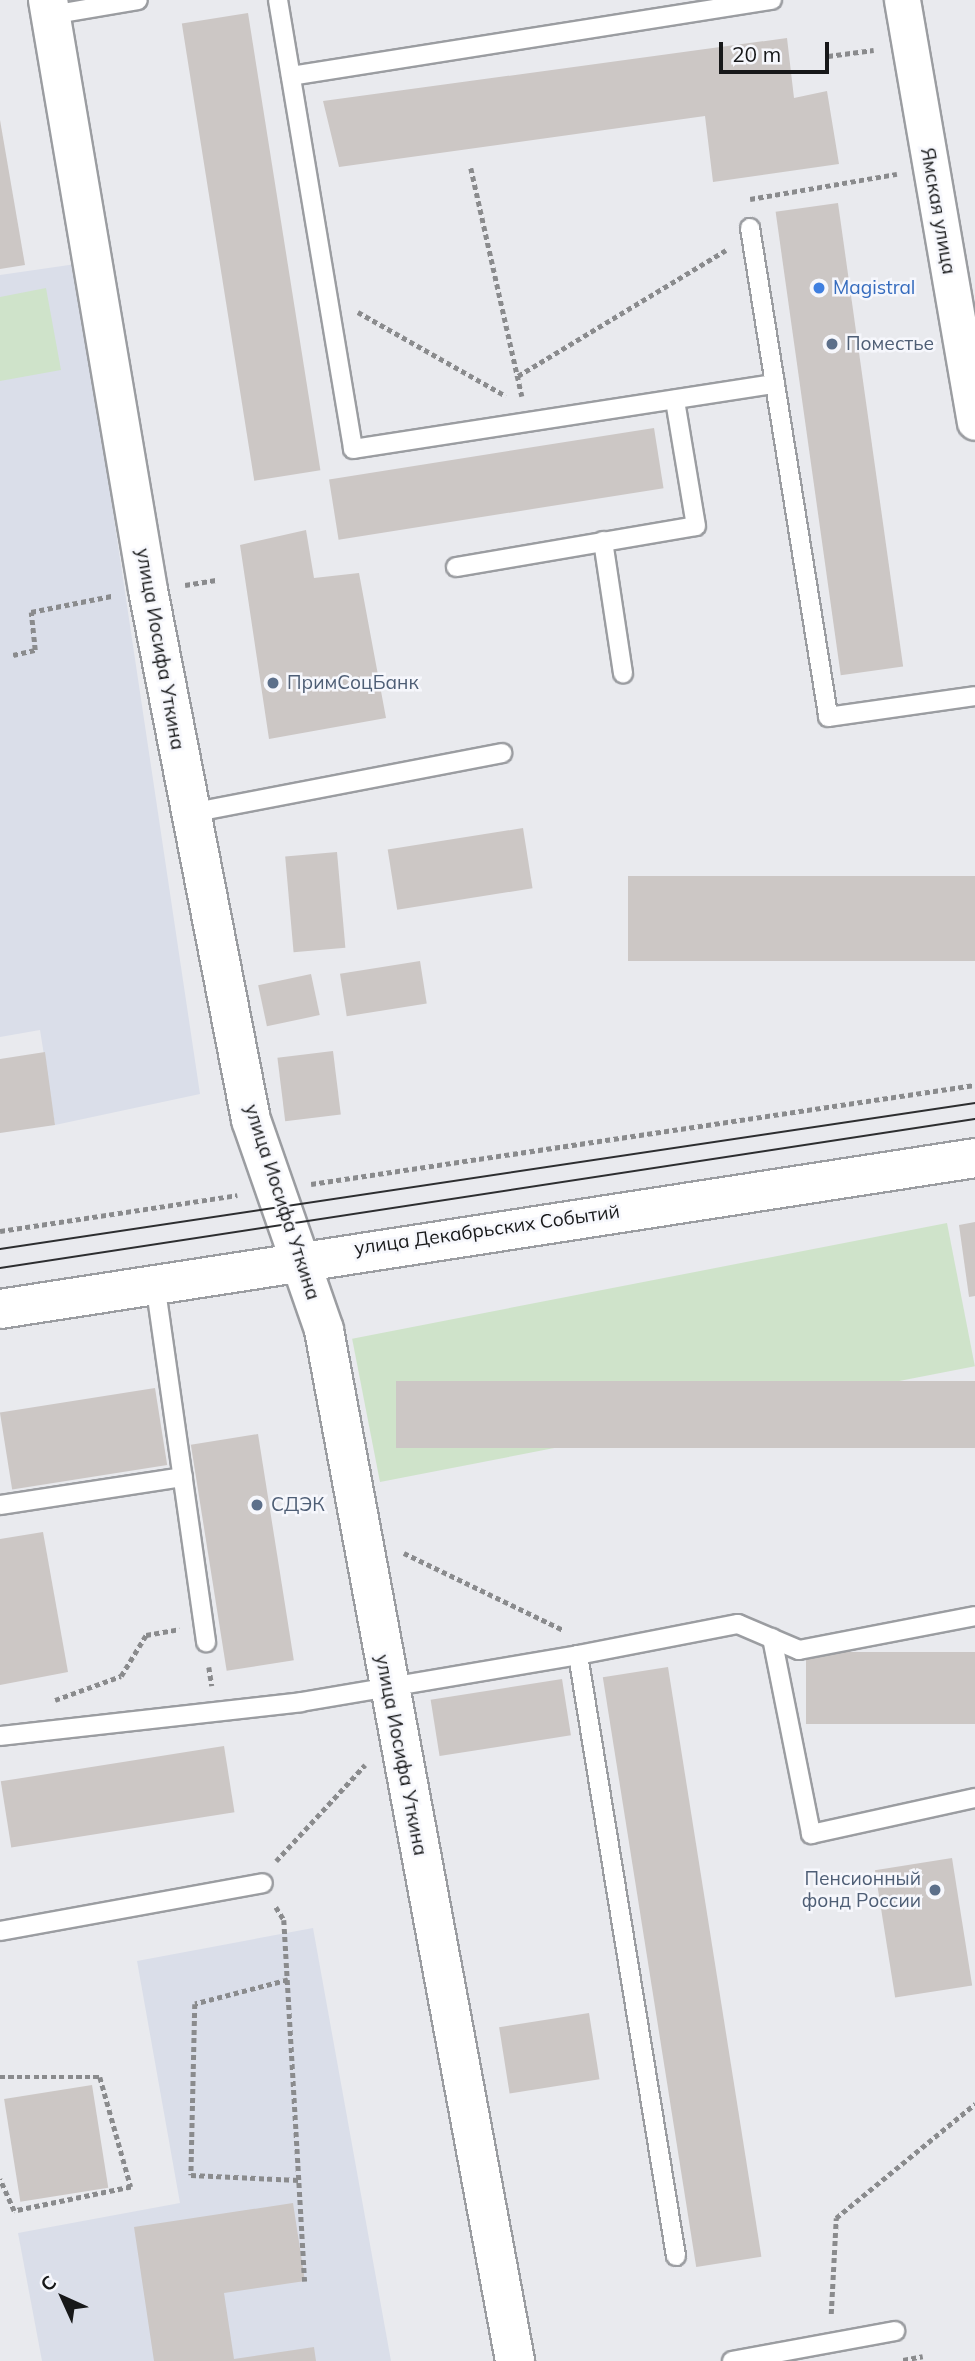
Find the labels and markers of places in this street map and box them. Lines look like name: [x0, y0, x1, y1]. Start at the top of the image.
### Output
place label: Magistral: [833, 277, 915, 299]
marker: Magistral: [811, 280, 827, 296]
place label: Поместье: [846, 333, 934, 355]
marker: Поместье: [824, 336, 840, 352]
place label: ПримСоцБанк: [287, 672, 419, 694]
marker: ПримСоцБанк: [265, 675, 281, 691]
place label: СДЭК: [271, 1494, 325, 1516]
marker: СДЭК: [249, 1497, 265, 1513]
place label: Пенсионный фонд России: [802, 1868, 921, 1912]
marker: Пенсионный фонд России: [927, 1882, 943, 1898]

